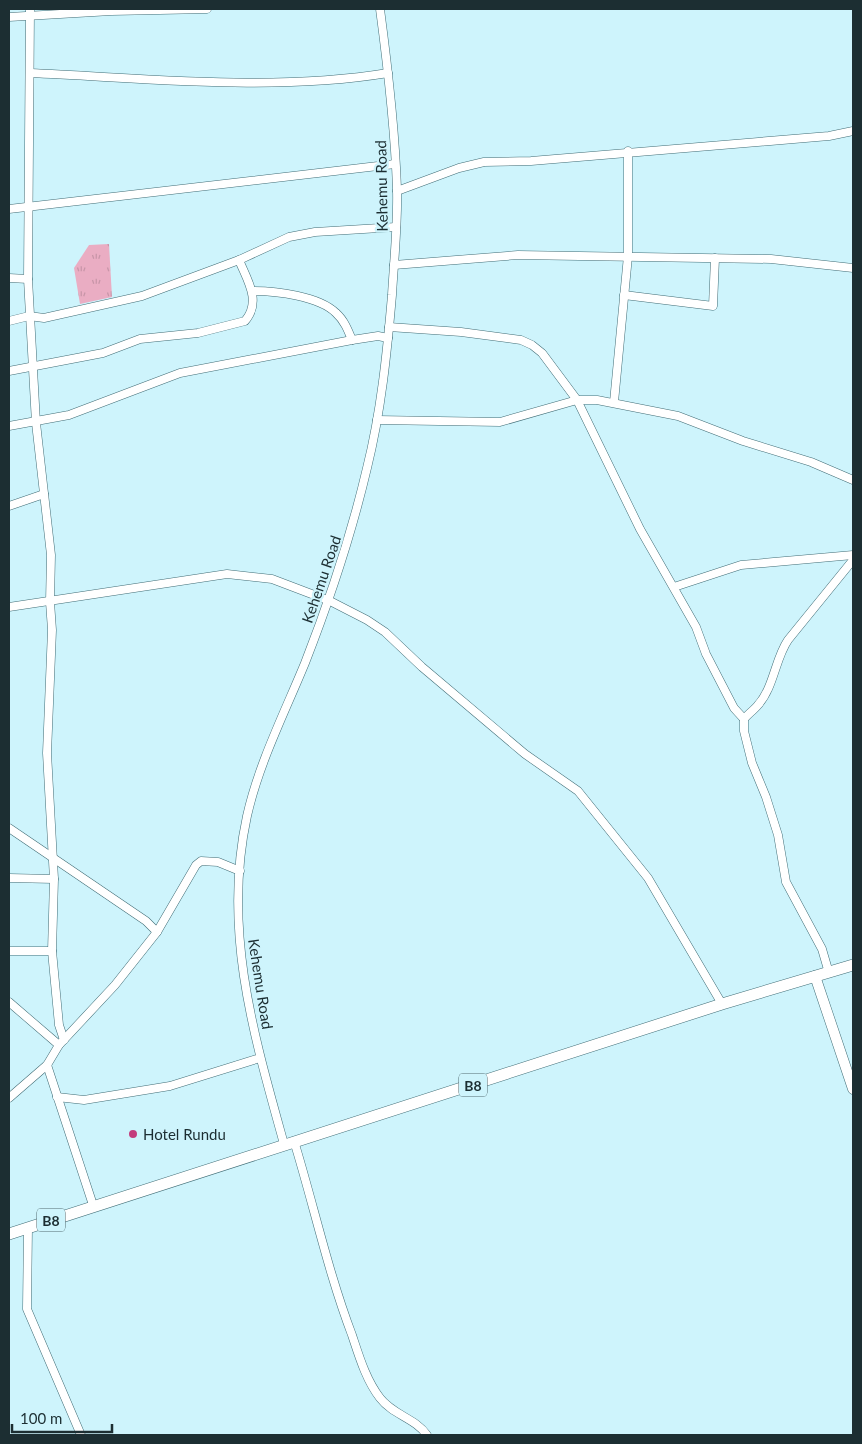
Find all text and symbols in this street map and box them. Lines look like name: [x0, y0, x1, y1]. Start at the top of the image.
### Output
street label: Kehemu Road: [371, 140, 391, 232]
street label: Kehemu Road: [298, 533, 344, 625]
street label: Kehemu Road: [245, 937, 277, 1031]
road number: B8: [459, 1074, 487, 1096]
place label: Hotel Rundu: [143, 1125, 226, 1143]
marker: Hotel Rundu: [127, 1128, 139, 1140]
road number: B8: [37, 1208, 65, 1232]
scale bar: [12, 1402, 112, 1434]
text: 100 m: [20, 1409, 62, 1427]

